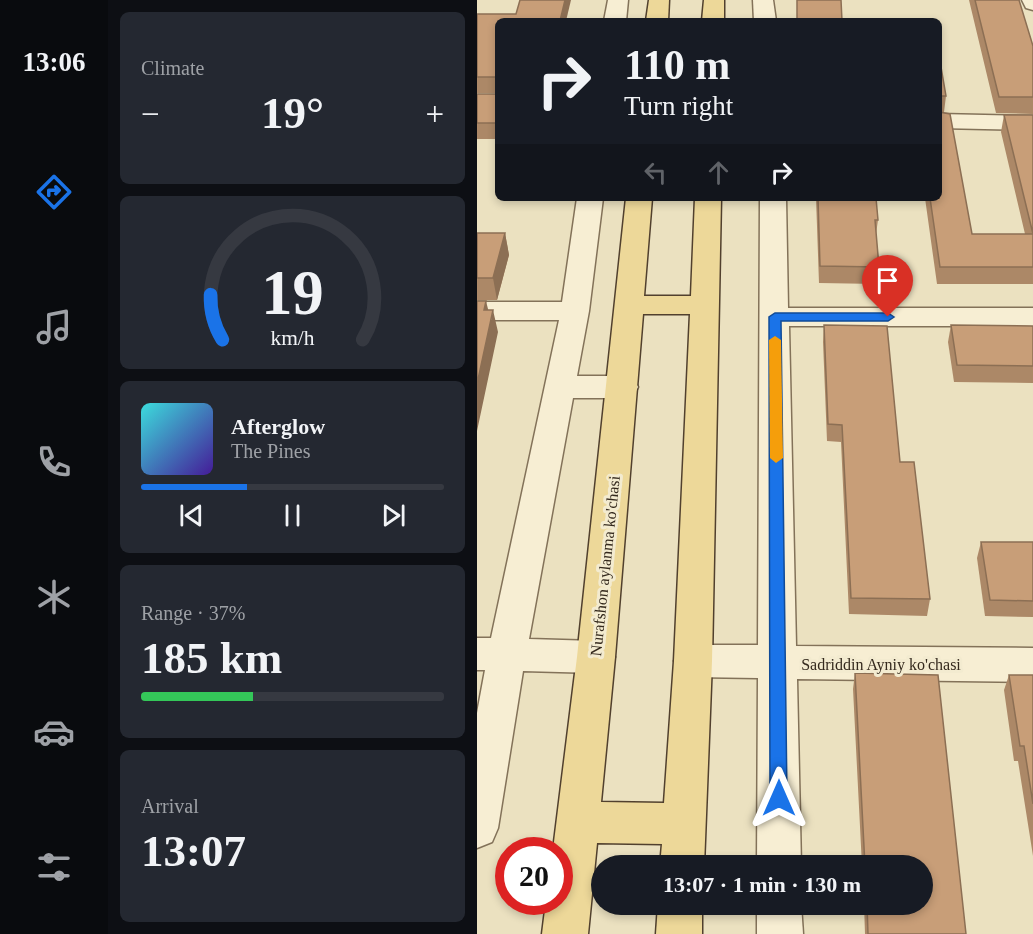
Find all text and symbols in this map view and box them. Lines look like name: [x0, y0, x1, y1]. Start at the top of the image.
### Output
icon: right: [525, 42, 603, 120]
text: 110 m: [624, 42, 730, 88]
text: 13:06: [23, 47, 86, 77]
text: Climate: [141, 57, 204, 79]
text: 19°: [261, 88, 324, 138]
text: Turn right: [624, 91, 733, 121]
text: −: [141, 96, 160, 132]
text: +: [425, 96, 444, 132]
icon: left: [639, 156, 672, 189]
icon: ahead: [702, 156, 735, 189]
icon: right: [765, 156, 798, 189]
icon: directions: [33, 171, 75, 213]
pin: [862, 255, 913, 317]
text: 19: [261, 258, 324, 327]
icon: arrive: [871, 264, 904, 297]
icon: music: [33, 306, 75, 348]
text: km/h: [270, 326, 315, 350]
text: Afterglow: [231, 414, 325, 439]
text: The Pines: [231, 440, 310, 462]
icon: phone: [33, 441, 75, 483]
street label: Nurafshon aylanma ko'chasi: [587, 474, 624, 657]
icon: previous: [175, 499, 208, 532]
icon: pause: [276, 499, 309, 532]
icon: next: [377, 499, 410, 532]
icon: climate: [33, 576, 75, 618]
text: Range · 37%: [141, 602, 245, 624]
text: 185 km: [141, 633, 282, 683]
street label: Sadriddin Ayniy ko'chasi: [801, 656, 961, 674]
icon: car: [33, 711, 75, 753]
position arrow: [747, 766, 811, 830]
text: Arrival: [141, 795, 199, 817]
text: 13:07: [141, 826, 246, 876]
speed limit sign: 20: [495, 837, 573, 915]
icon: filters: [33, 846, 75, 888]
text: 13:07 · 1 min · 130 m: [663, 872, 861, 897]

